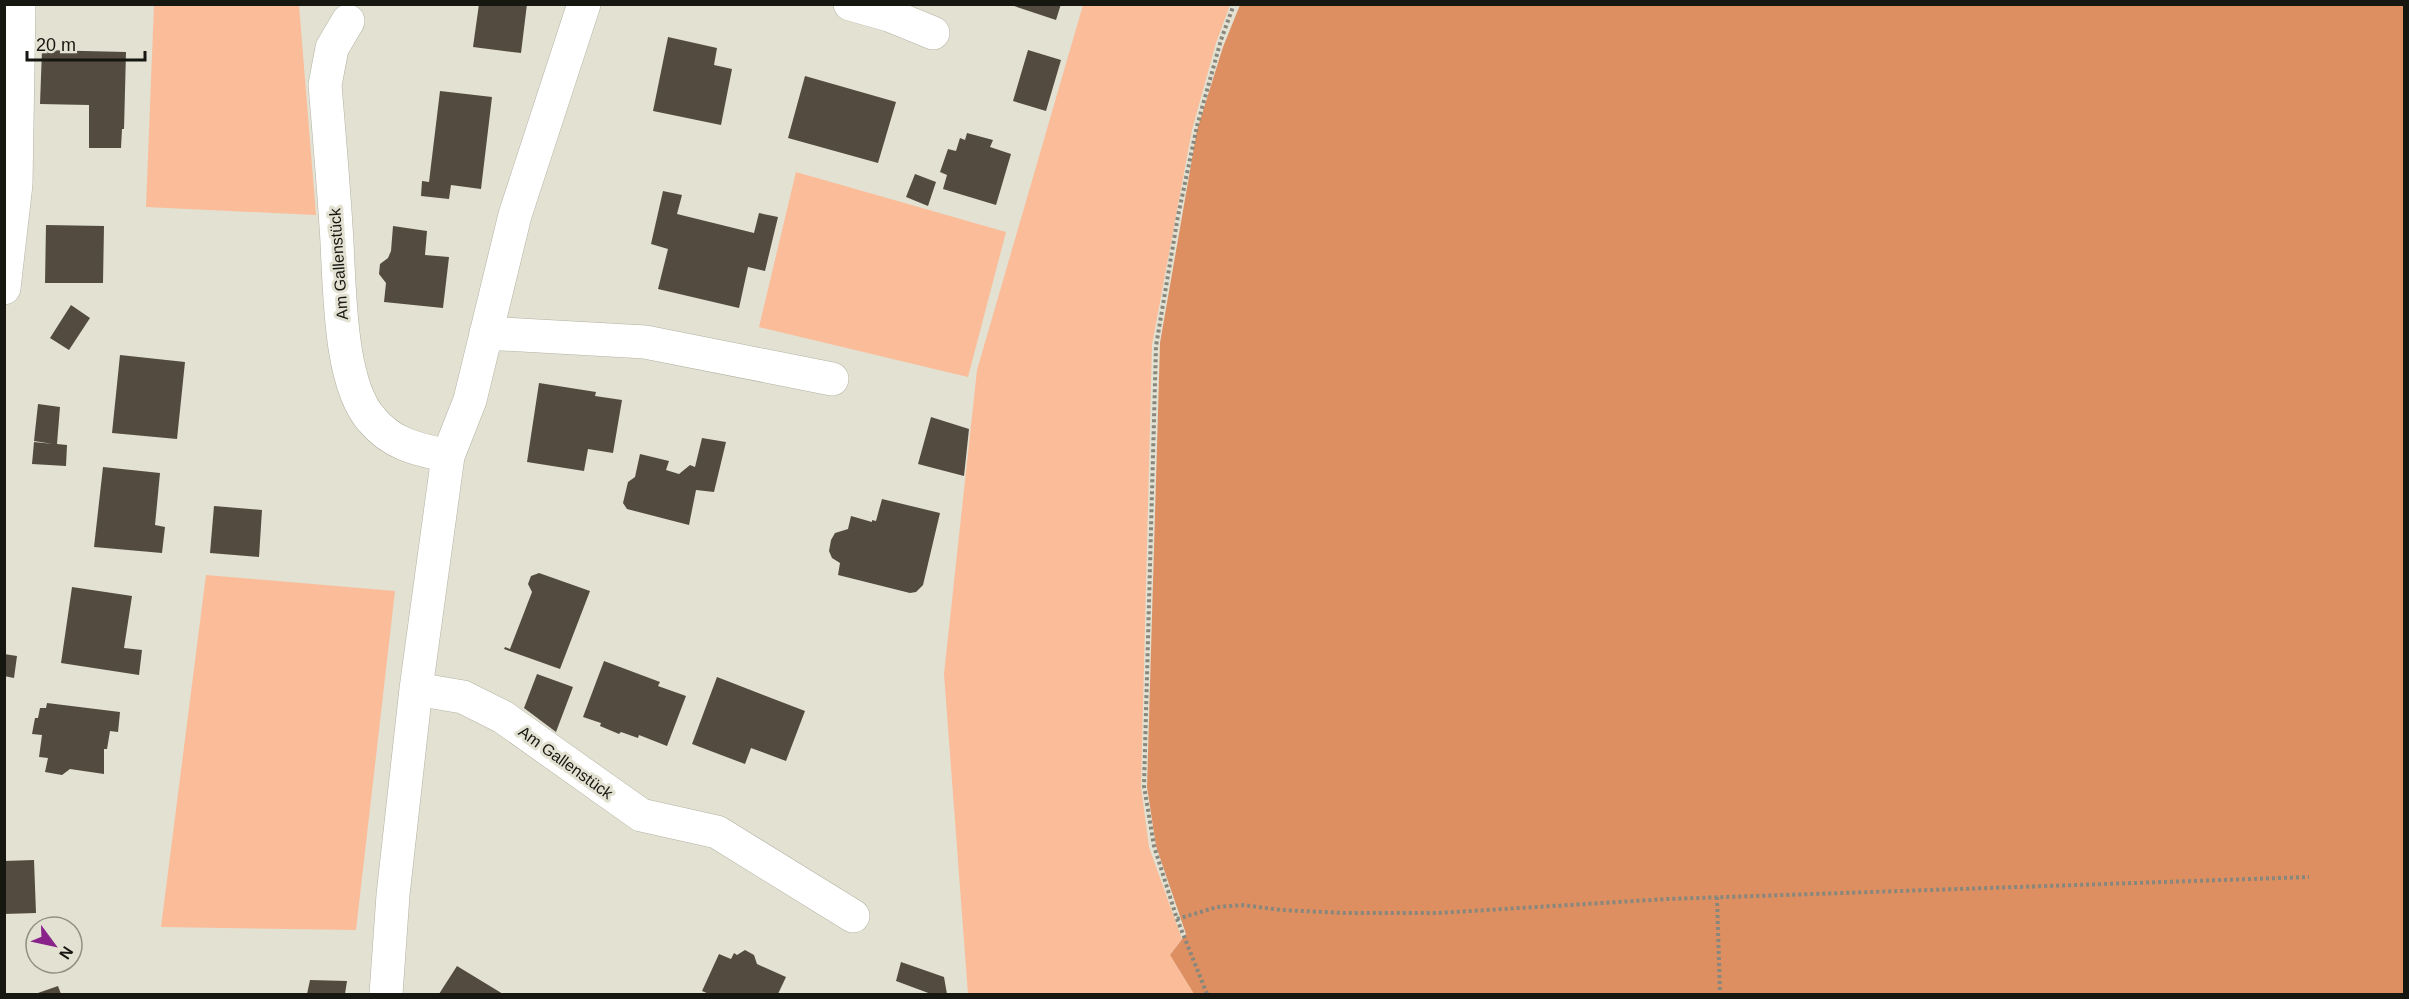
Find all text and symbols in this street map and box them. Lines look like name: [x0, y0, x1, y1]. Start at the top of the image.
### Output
scale bar: [27, 24, 146, 62]
text: 20 m: [36, 35, 76, 55]
street label: Am Gallenstück: [326, 206, 351, 320]
street label: Am Gallenstück: [515, 723, 617, 803]
north arrow: [24, 915, 84, 975]
text: N: [56, 943, 76, 962]

